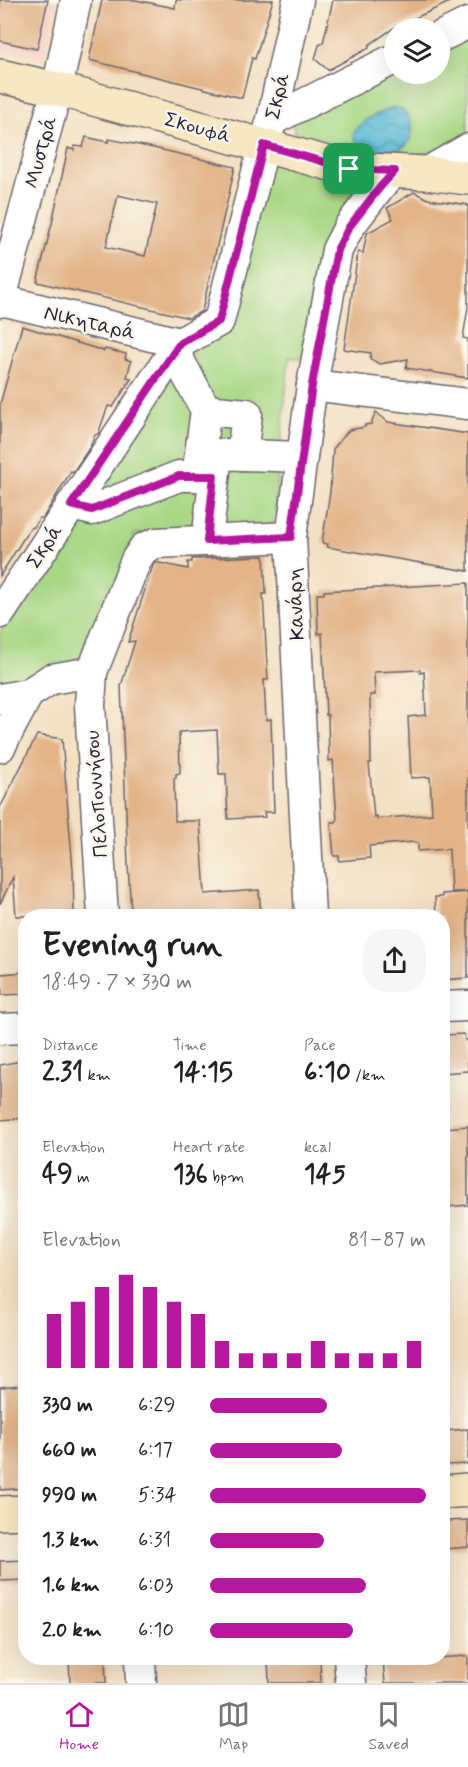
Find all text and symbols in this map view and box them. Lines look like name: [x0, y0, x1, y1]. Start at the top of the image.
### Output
map controls: [384, 18, 450, 84]
button: layers: [384, 18, 450, 84]
street label: Σκρά: [259, 70, 297, 122]
street label: Σκουφά: [161, 106, 234, 150]
street label: Μυστρά: [18, 113, 64, 191]
pin: [323, 143, 374, 194]
icon: arrive: [332, 152, 365, 185]
street label: Νικηταρά: [41, 299, 138, 347]
street label: Σκρά: [20, 519, 69, 574]
street label: Κανάρη: [280, 567, 312, 641]
street label: Πελοποννήσου: [79, 729, 115, 859]
text: Evening run: [42, 924, 222, 968]
button: share: [363, 929, 426, 992]
text: 18:49 · 7 × 330 m: [42, 969, 192, 996]
text: Distance: [42, 1035, 98, 1056]
text: Time: [173, 1035, 207, 1056]
text: Pace: [304, 1035, 336, 1056]
text: 2.31: [42, 1056, 83, 1090]
text: 14:15: [173, 1056, 233, 1090]
text: 6:10: [304, 1056, 351, 1090]
text: km: [83, 1065, 111, 1086]
text: /km: [351, 1065, 385, 1086]
text: Elevation: [42, 1137, 105, 1158]
text: Heart rate: [173, 1137, 245, 1158]
text: kcal: [304, 1137, 331, 1158]
text: 49: [42, 1158, 73, 1192]
text: 136: [173, 1158, 208, 1192]
text: 145: [304, 1158, 346, 1192]
text: m: [73, 1167, 90, 1188]
text: bpm: [208, 1167, 244, 1188]
text: Elevation: [42, 1227, 121, 1254]
text: 81–87 m: [348, 1227, 426, 1254]
text: 330 m: [42, 1392, 93, 1419]
text: 6:29: [138, 1392, 175, 1419]
text: 660 m: [42, 1437, 97, 1464]
text: 6:17: [138, 1437, 173, 1464]
text: 990 m: [42, 1482, 97, 1509]
text: 5:34: [138, 1482, 177, 1509]
text: 1.3 km: [42, 1527, 99, 1554]
text: 6:31: [138, 1527, 171, 1554]
text: 1.6 km: [42, 1572, 100, 1599]
text: 6:03: [138, 1572, 173, 1599]
text: 2.0 km: [42, 1617, 102, 1644]
text: 6:10: [138, 1617, 174, 1644]
tab: Home: [59, 1698, 99, 1755]
tab: Map: [217, 1698, 250, 1755]
tab: Saved: [368, 1698, 409, 1755]

